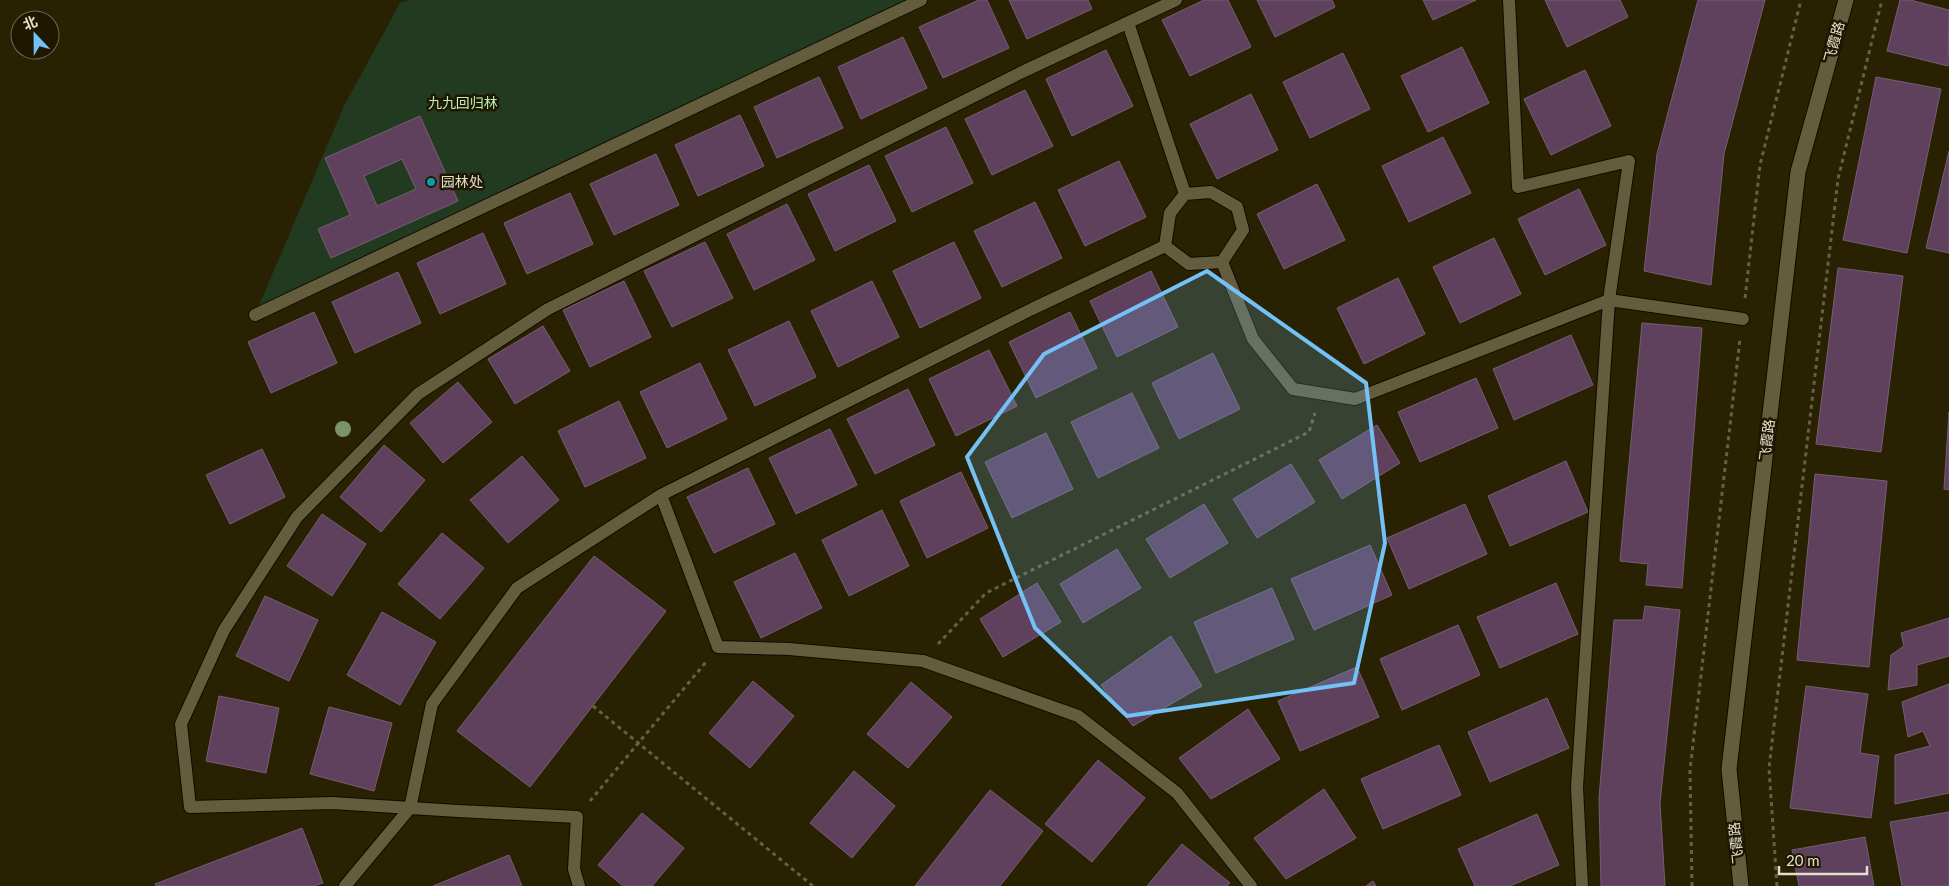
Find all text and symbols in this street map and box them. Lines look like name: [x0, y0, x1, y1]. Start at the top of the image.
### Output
north arrow: [10, 10, 60, 60]
text: 北: [20, 12, 40, 33]
street label: 飞霞路: [1820, 19, 1847, 64]
park label: 九九回归林: [428, 94, 498, 111]
place label: 园林处: [441, 173, 483, 190]
marker: 园林处: [425, 176, 437, 188]
street label: 飞霞路: [1756, 418, 1777, 462]
street label: 飞霞路: [1725, 821, 1746, 865]
scale bar: [1779, 844, 1866, 876]
text: 20 m: [1786, 851, 1820, 869]

